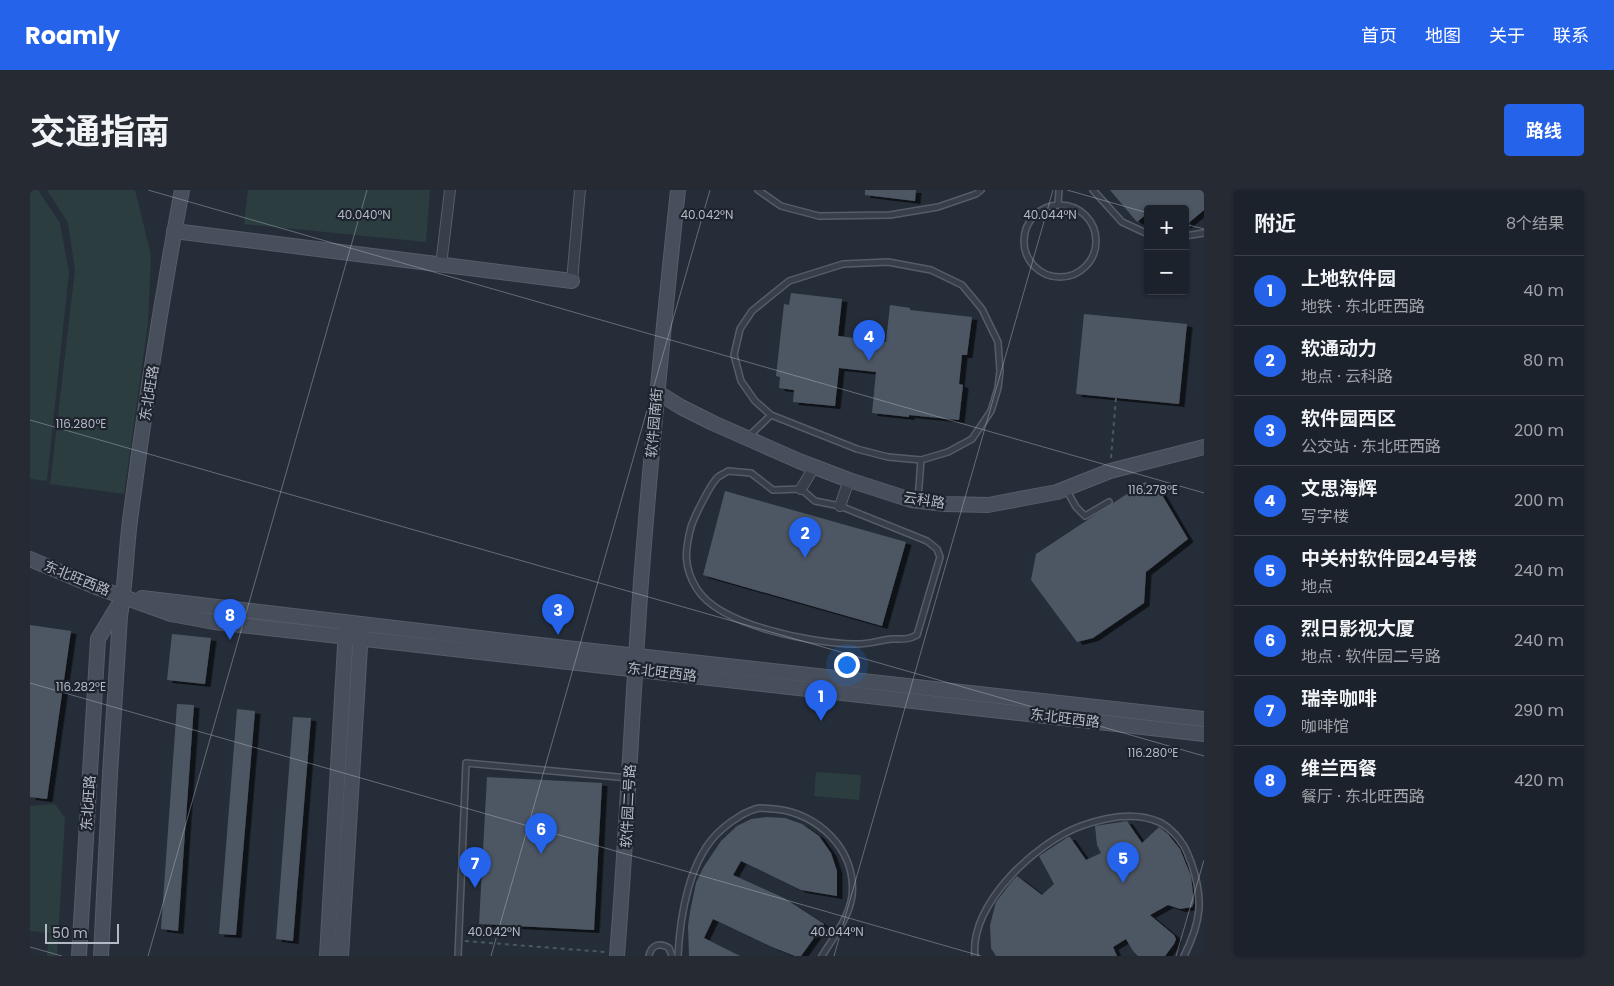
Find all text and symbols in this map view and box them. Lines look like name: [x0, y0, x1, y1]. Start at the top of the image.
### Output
text: Roamly: [25, 19, 120, 52]
text: 首页: [1361, 23, 1397, 48]
text: 地图: [1425, 23, 1461, 48]
text: 关于: [1489, 23, 1525, 48]
text: 联系: [1553, 23, 1589, 48]
button: 路线: [1504, 104, 1584, 156]
text: 交通指南: [30, 107, 170, 156]
map controls: [1144, 205, 1189, 295]
button: +: [1144, 205, 1189, 250]
text: 40.040°N: [337, 206, 391, 223]
text: 40.042°N: [681, 206, 733, 223]
text: 40.044°N: [1023, 206, 1077, 223]
text: 附近: [1254, 209, 1296, 238]
text: 8个结果: [1506, 212, 1564, 235]
button: −: [1144, 250, 1189, 295]
text: 上地软件园: [1301, 265, 1396, 292]
text: 1: [1267, 279, 1273, 302]
text: 40 m: [1523, 279, 1564, 302]
text: 地铁 · 东北旺西路: [1301, 295, 1425, 318]
pin: 4: [853, 320, 885, 361]
text: 软通动力: [1301, 335, 1377, 362]
text: 2: [1265, 349, 1275, 372]
text: 80 m: [1523, 349, 1564, 372]
street label: 东北旺路: [135, 364, 163, 422]
text: 地点 · 云科路: [1301, 365, 1393, 388]
street label: 软件园南街: [641, 387, 667, 459]
text: 软件园西区: [1301, 405, 1396, 432]
text: 116.280°E: [56, 415, 106, 432]
text: 3: [1265, 419, 1275, 442]
text: 200 m: [1514, 419, 1564, 442]
text: 公交站 · 东北旺西路: [1301, 435, 1441, 458]
text: 文思海辉: [1301, 475, 1377, 502]
text: 116.278°E: [1128, 481, 1178, 498]
street label: 云科路: [902, 487, 946, 513]
text: 4: [1265, 489, 1275, 512]
text: 200 m: [1514, 489, 1564, 512]
text: 写字楼: [1301, 505, 1349, 528]
pin: 2: [789, 517, 821, 558]
text: 中关村软件园24号楼: [1301, 545, 1477, 572]
street label: 东北旺西路: [41, 556, 113, 600]
text: 5: [1265, 559, 1275, 582]
text: 240 m: [1514, 559, 1564, 582]
text: 地点: [1301, 575, 1333, 598]
pin: 3: [542, 594, 574, 635]
pin: 8: [214, 599, 246, 640]
text: 烈日影视大厦: [1301, 615, 1415, 642]
text: 6: [1265, 629, 1275, 652]
text: 240 m: [1514, 629, 1564, 652]
text: 地点 · 软件园二号路: [1301, 645, 1441, 668]
your location: [834, 652, 860, 678]
street label: 东北旺西路: [626, 658, 698, 686]
text: 116.282°E: [56, 678, 106, 695]
pin: 1: [805, 680, 837, 721]
text: 瑞幸咖啡: [1301, 685, 1377, 712]
text: 7: [1266, 699, 1274, 722]
text: 290 m: [1514, 699, 1564, 722]
street label: 东北旺西路: [1029, 704, 1101, 732]
text: 咖啡馆: [1301, 715, 1349, 738]
text: 116.280°E: [1128, 744, 1178, 761]
text: 维兰西餐: [1301, 755, 1377, 782]
street label: 软件园二号路: [616, 764, 640, 848]
text: 8: [1265, 769, 1275, 792]
text: 420 m: [1514, 769, 1564, 792]
street label: 东北旺路: [76, 774, 100, 832]
text: 餐厅 · 东北旺西路: [1301, 785, 1425, 808]
pin: 6: [525, 813, 557, 854]
pin: 5: [1107, 842, 1139, 883]
pin: 7: [459, 847, 491, 888]
scale bar: [45, 921, 119, 944]
text: 50 m: [52, 923, 88, 943]
text: 40.042°N: [468, 923, 520, 940]
text: 40.044°N: [810, 923, 864, 940]

